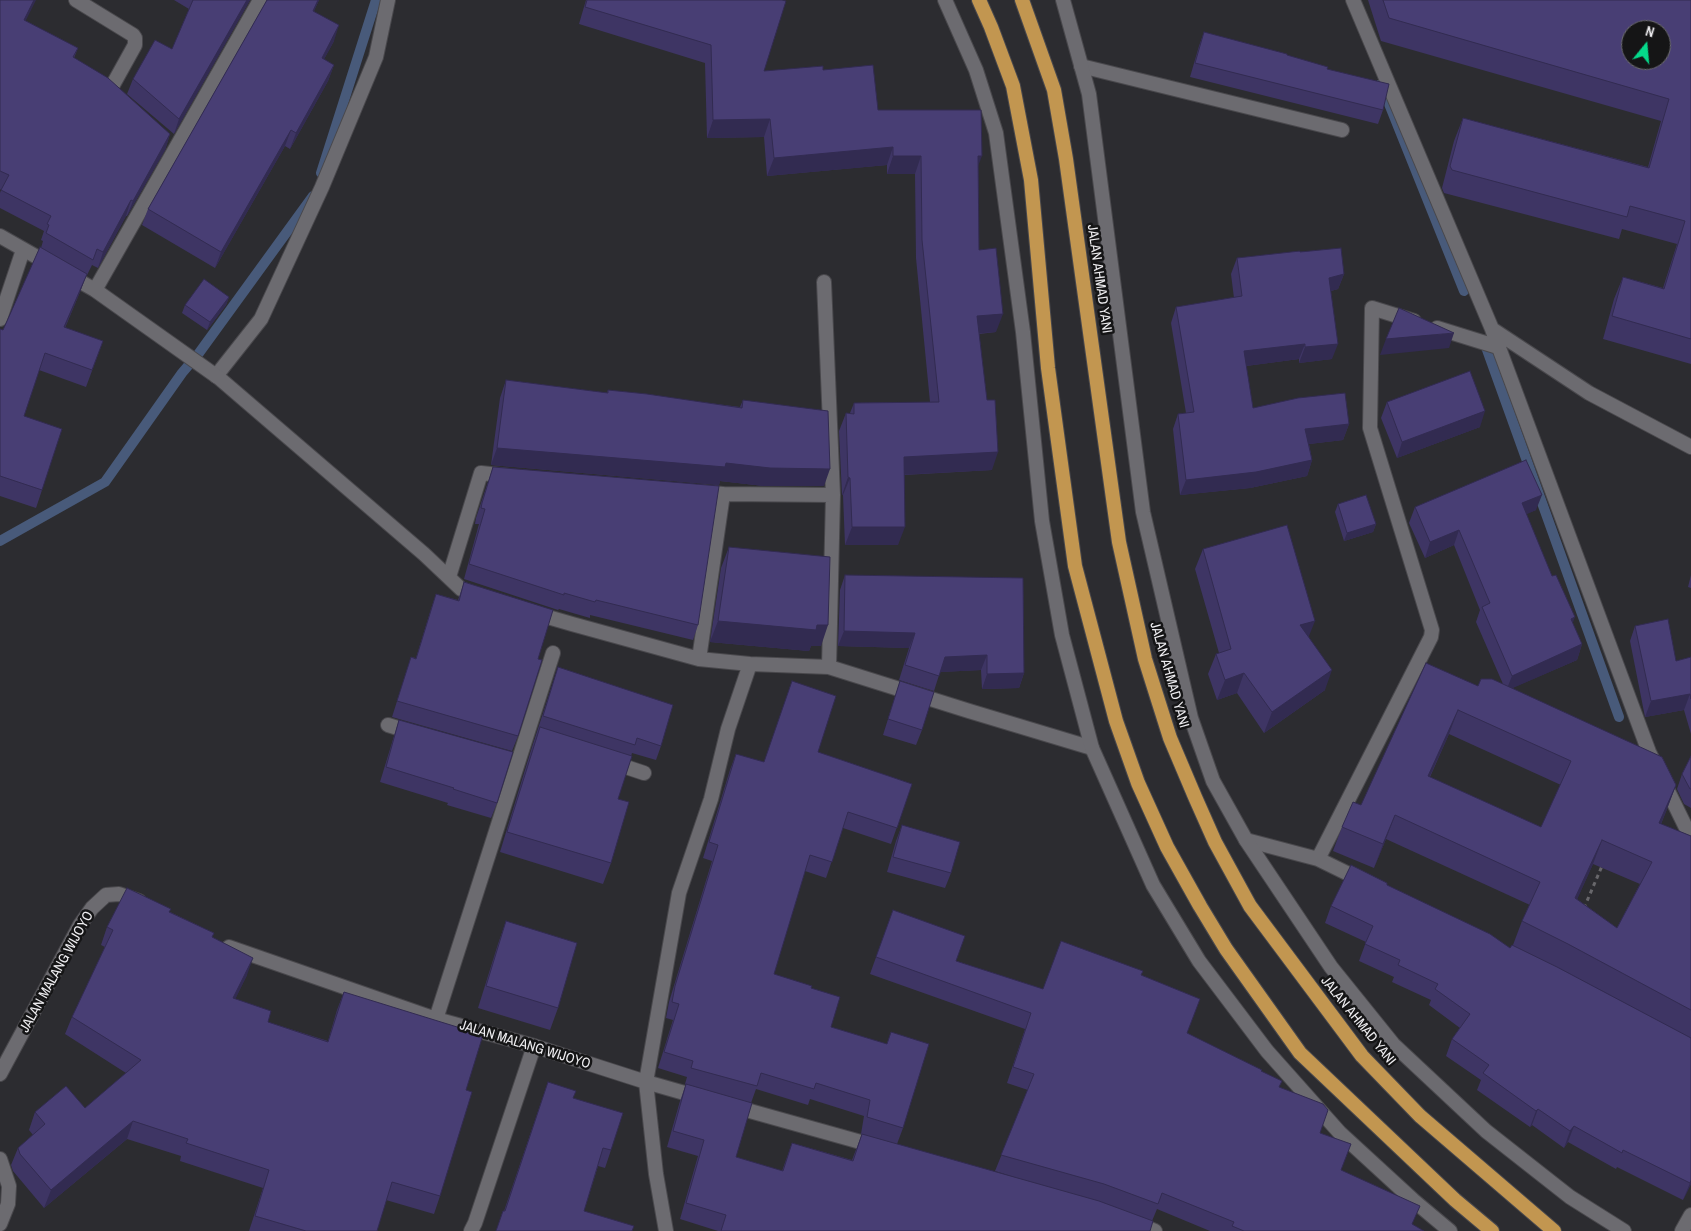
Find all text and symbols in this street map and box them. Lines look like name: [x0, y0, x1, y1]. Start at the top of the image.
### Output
north arrow: [1621, 20, 1671, 70]
text: N: [1643, 22, 1657, 41]
street label: JALAN AHMAD YANI: [1083, 224, 1115, 334]
street label: JALAN AHMAD YANI: [1146, 620, 1192, 730]
street label: JALAN MALANG WIJOYO: [17, 909, 97, 1035]
street label: JALAN AHMAD YANI: [1317, 973, 1399, 1069]
street label: JALAN MALANG WIJOYO: [458, 1017, 592, 1073]

